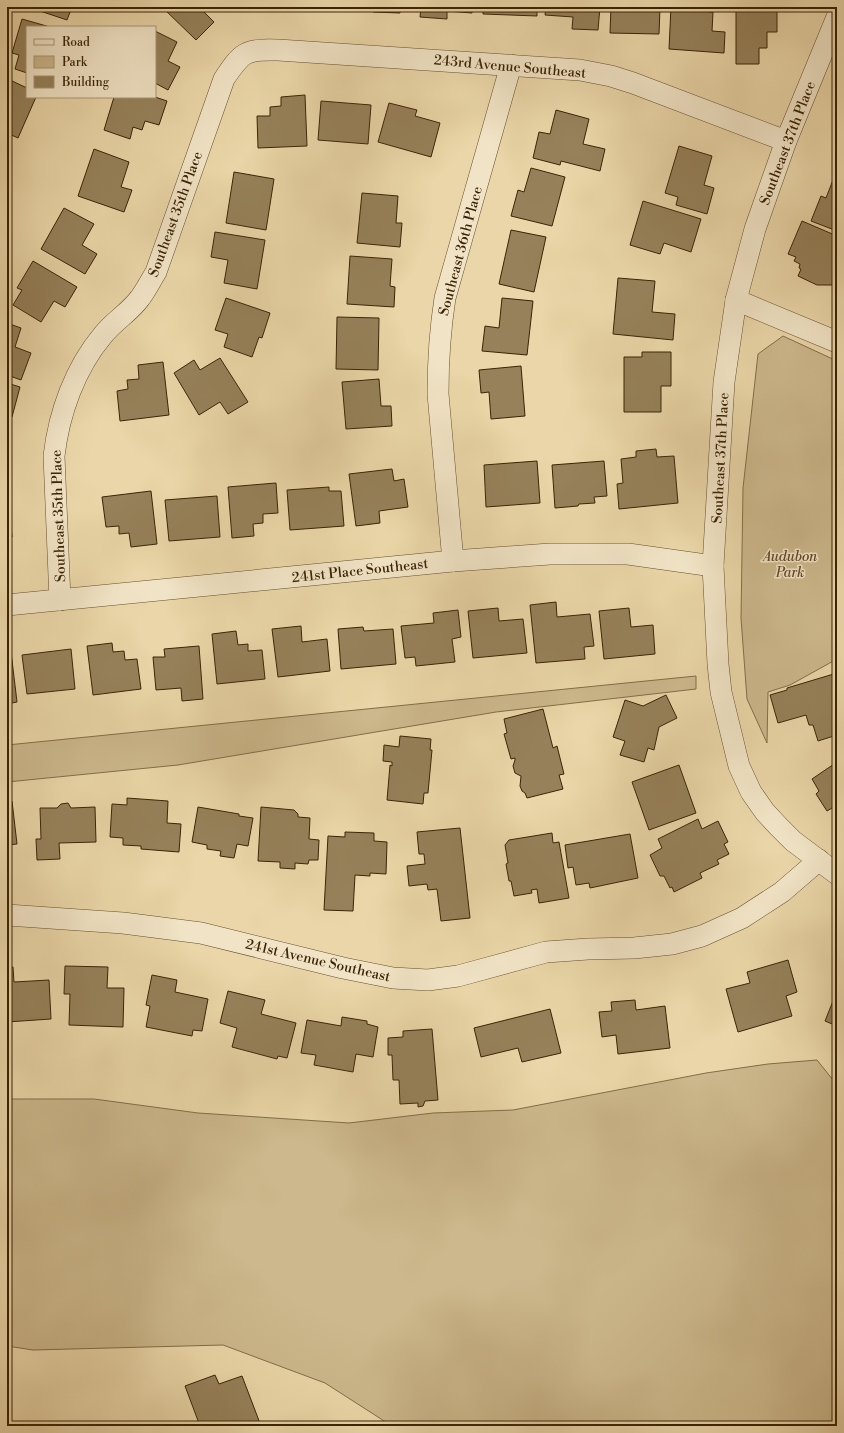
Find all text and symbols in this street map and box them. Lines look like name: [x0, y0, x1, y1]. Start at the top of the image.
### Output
legend: [26, 26, 156, 98]
text: Road: [62, 35, 90, 50]
street label: 243rd Avenue Southeast: [433, 51, 587, 83]
text: Park: [62, 55, 88, 70]
text: Building: [61, 75, 110, 90]
street label: Southeast 37th Place: [756, 79, 820, 208]
street label: Southeast 35th Place: [145, 149, 207, 280]
street label: Southeast 36th Place: [435, 185, 487, 318]
street label: Southeast 37th Place: [709, 392, 733, 524]
street label: Southeast 35th Place: [48, 450, 70, 582]
park label: Audubon Park: [761, 548, 817, 582]
street label: 241st Place Southeast: [291, 555, 429, 587]
street label: 241st Avenue Southeast: [244, 936, 392, 986]

